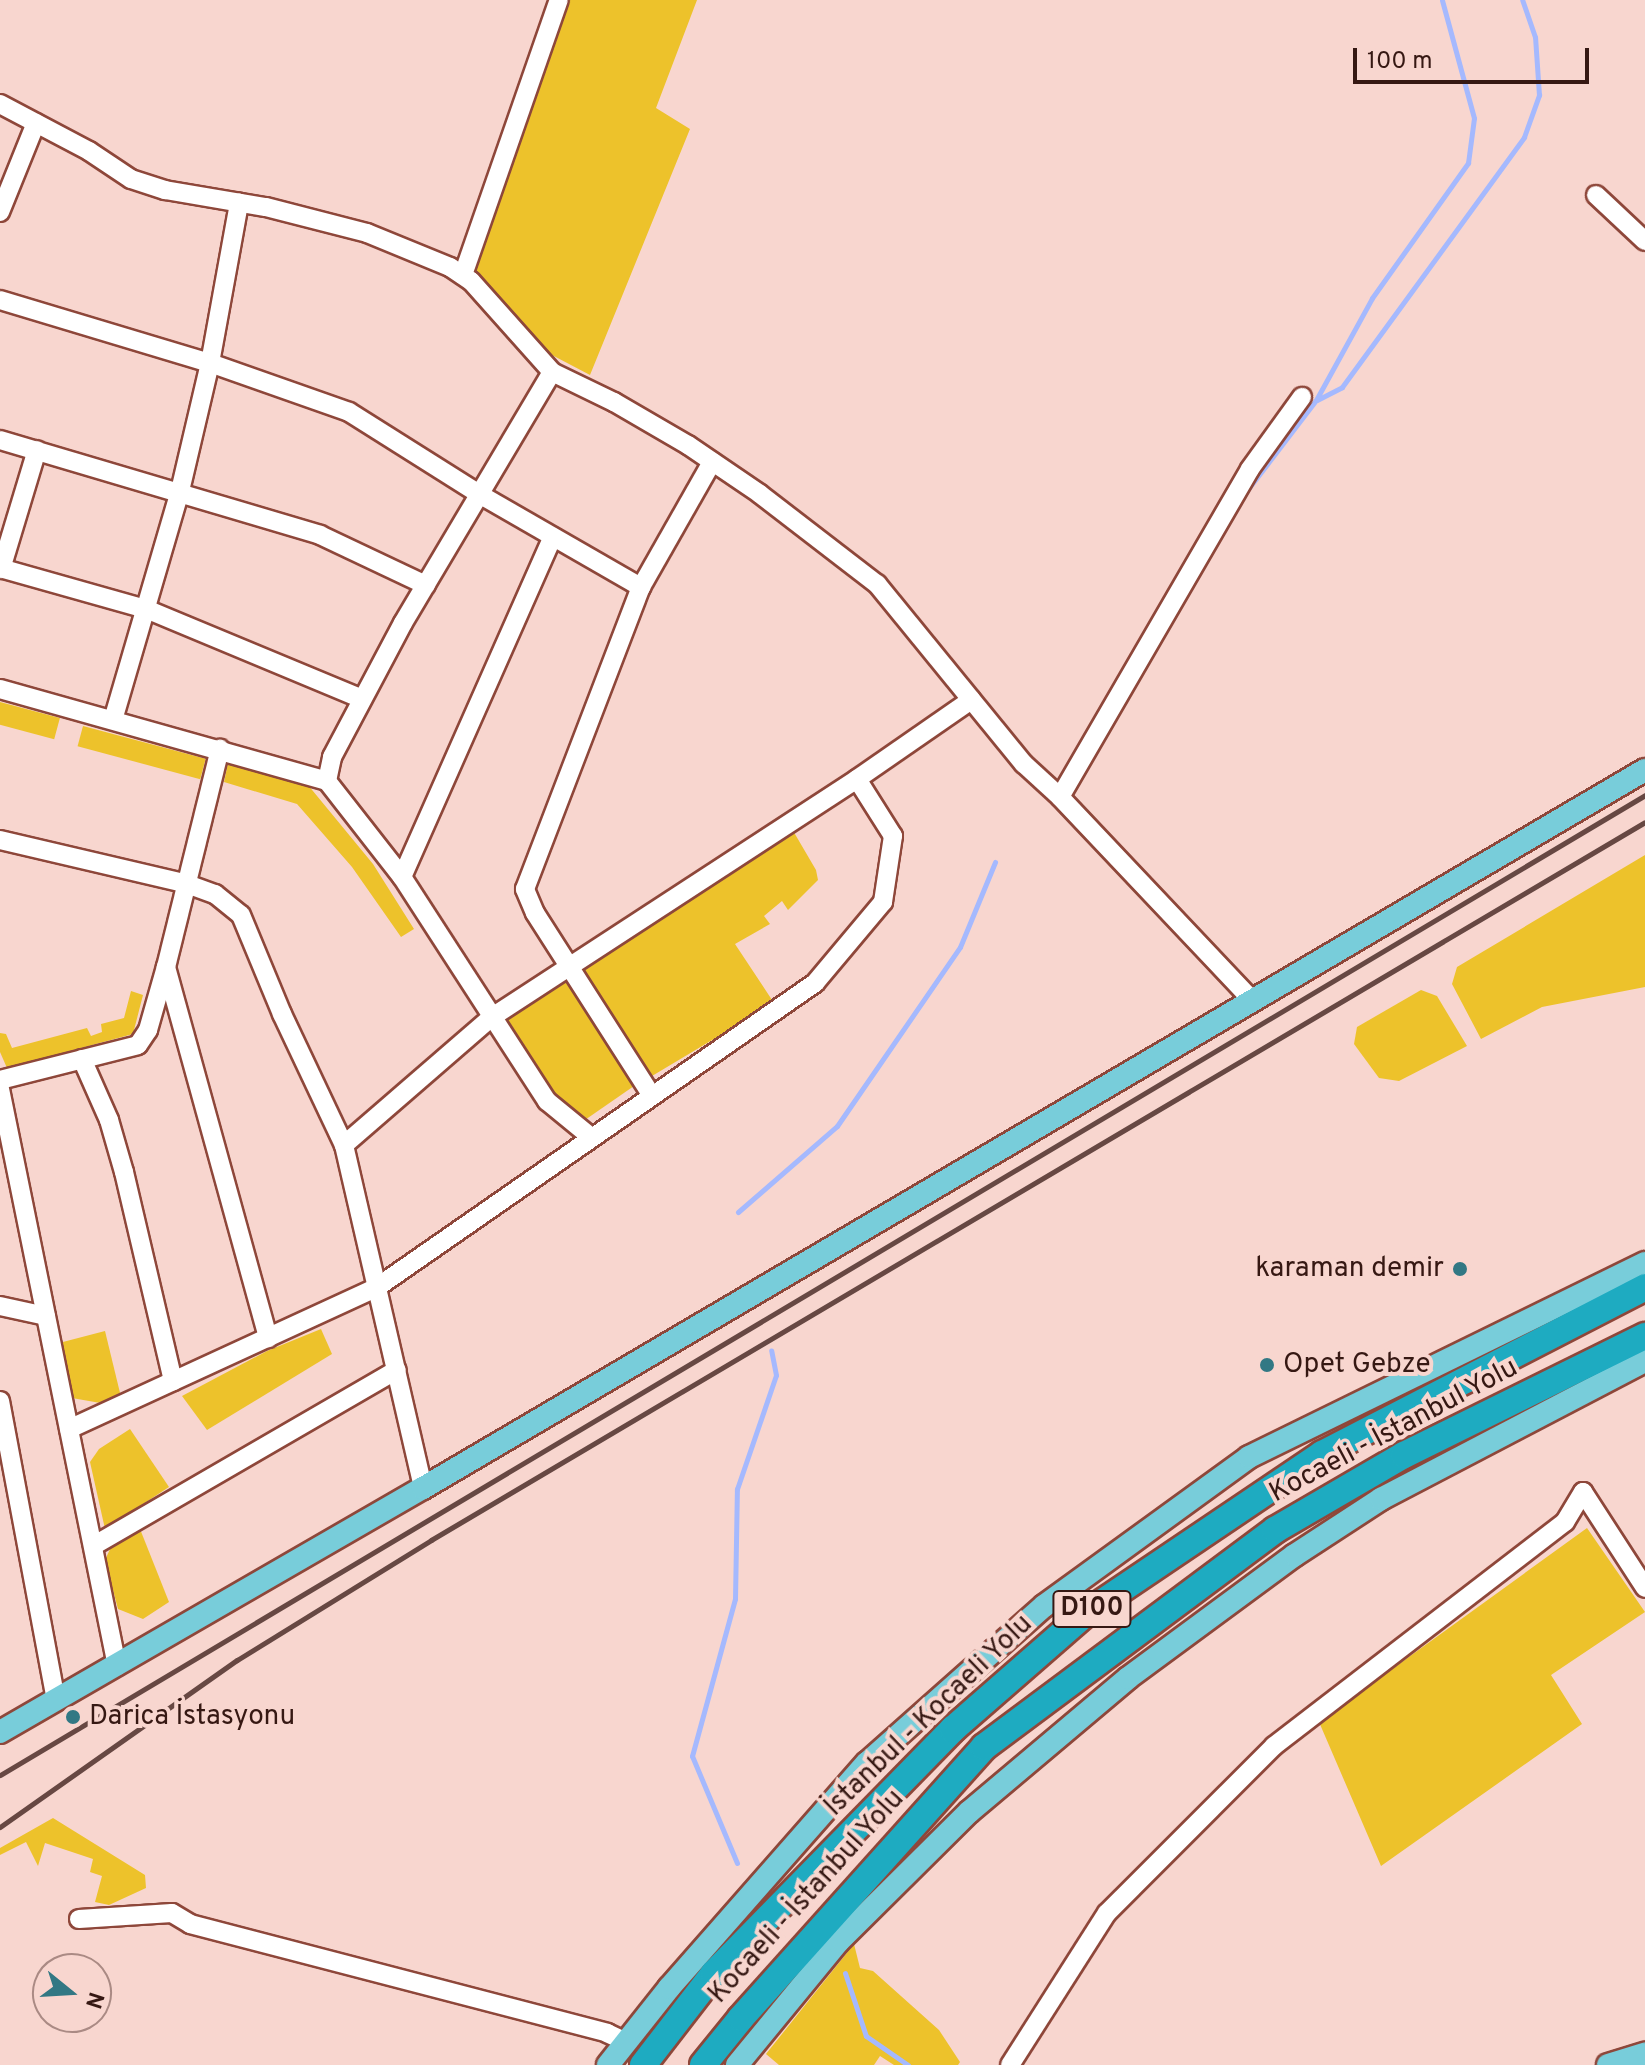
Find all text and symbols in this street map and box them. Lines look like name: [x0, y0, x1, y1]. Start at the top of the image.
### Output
scale bar: [1357, 32, 1593, 82]
text: 100 m: [1367, 47, 1433, 77]
place label: karaman demir: [1255, 1252, 1444, 1286]
marker: karaman demir: [1451, 1260, 1469, 1278]
place label: Opet Gebze: [1283, 1348, 1430, 1382]
street label: Kocaeli - İstanbul Yolu: [1264, 1351, 1524, 1511]
marker: Opet Gebze: [1258, 1356, 1276, 1374]
road number: D100: [1052, 1587, 1132, 1631]
street label: İstanbul - Kocaeli Yolu: [818, 1608, 1040, 1824]
place label: Darica İstasyonu: [89, 1700, 295, 1734]
marker: Darica İstasyonu: [64, 1708, 82, 1726]
street label: Kocaeli - İstanbul Yolu: [702, 1783, 912, 2011]
north arrow: [32, 1953, 112, 2033]
text: N: [78, 1988, 109, 2012]

